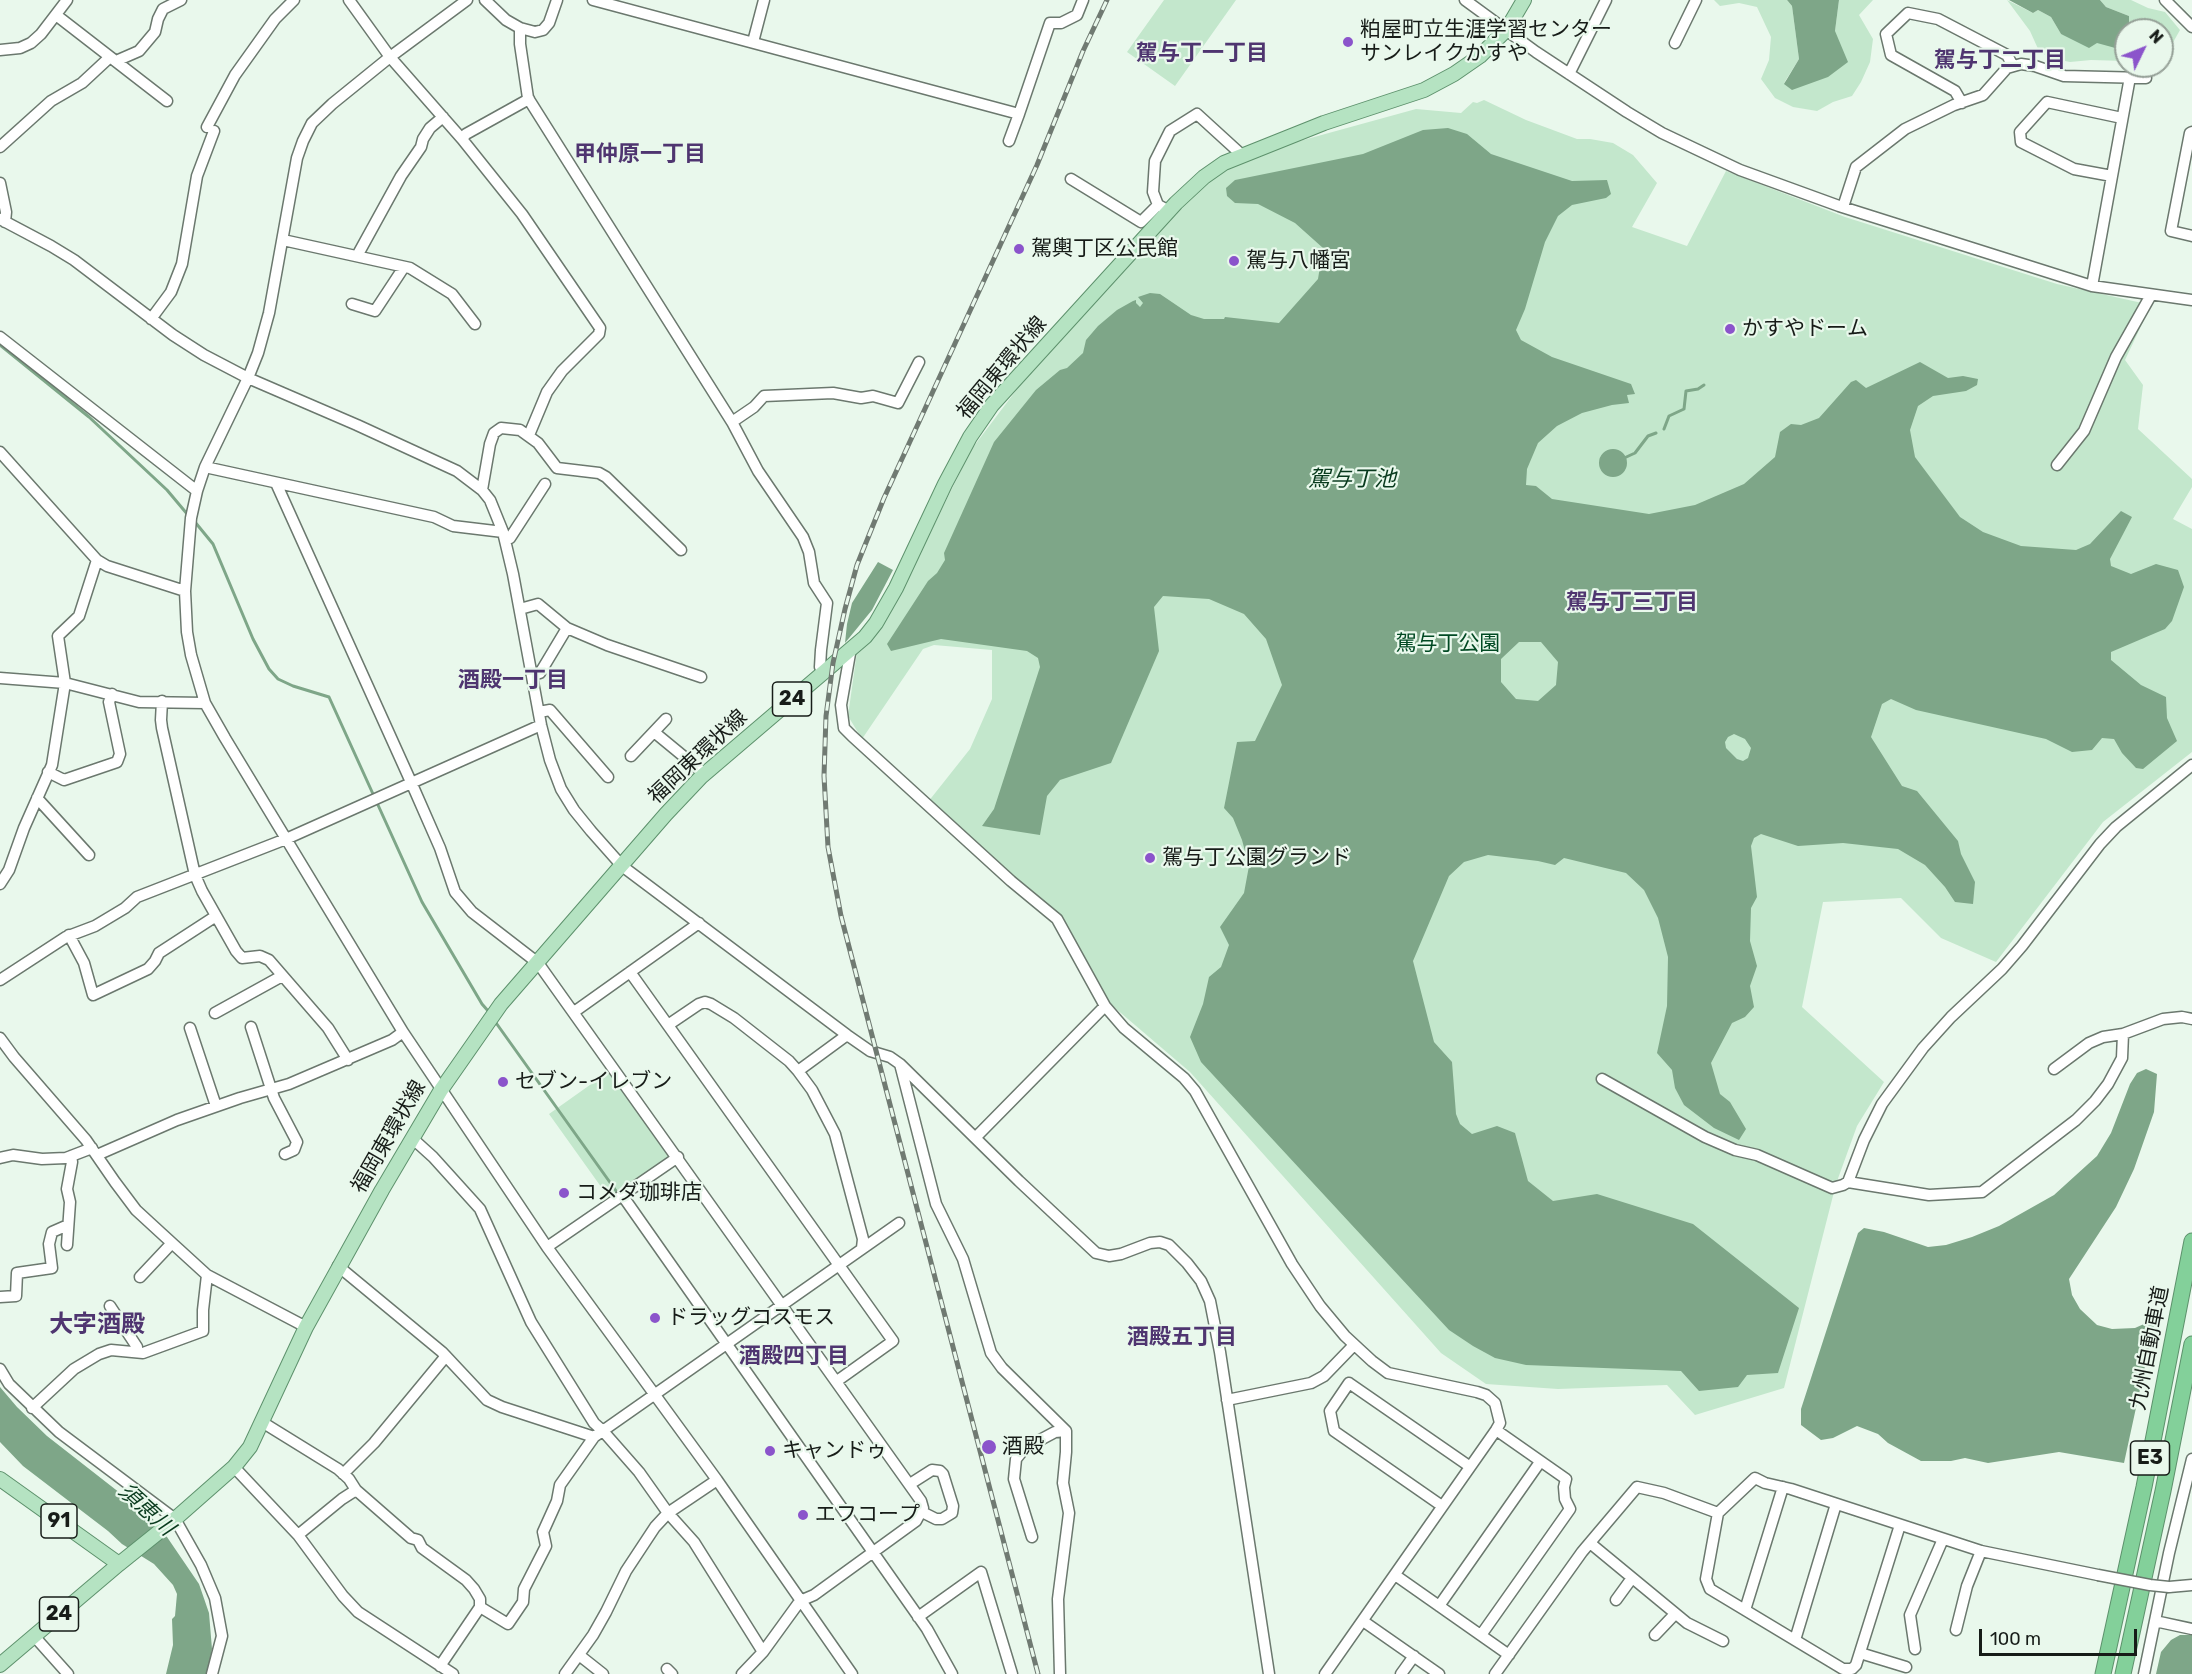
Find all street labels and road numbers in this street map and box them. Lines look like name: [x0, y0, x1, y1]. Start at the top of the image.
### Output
street label: 福岡東環状線: [952, 312, 1052, 424]
road number: 24: [772, 682, 812, 716]
street label: 福岡東環状線: [643, 705, 753, 809]
street label: 福岡東環状線: [347, 1076, 431, 1198]
street label: 九州自動車道: [2126, 1284, 2174, 1412]
road number: E3: [2130, 1441, 2170, 1475]
road number: 91: [41, 1504, 77, 1538]
road number: 24: [40, 1597, 78, 1631]

